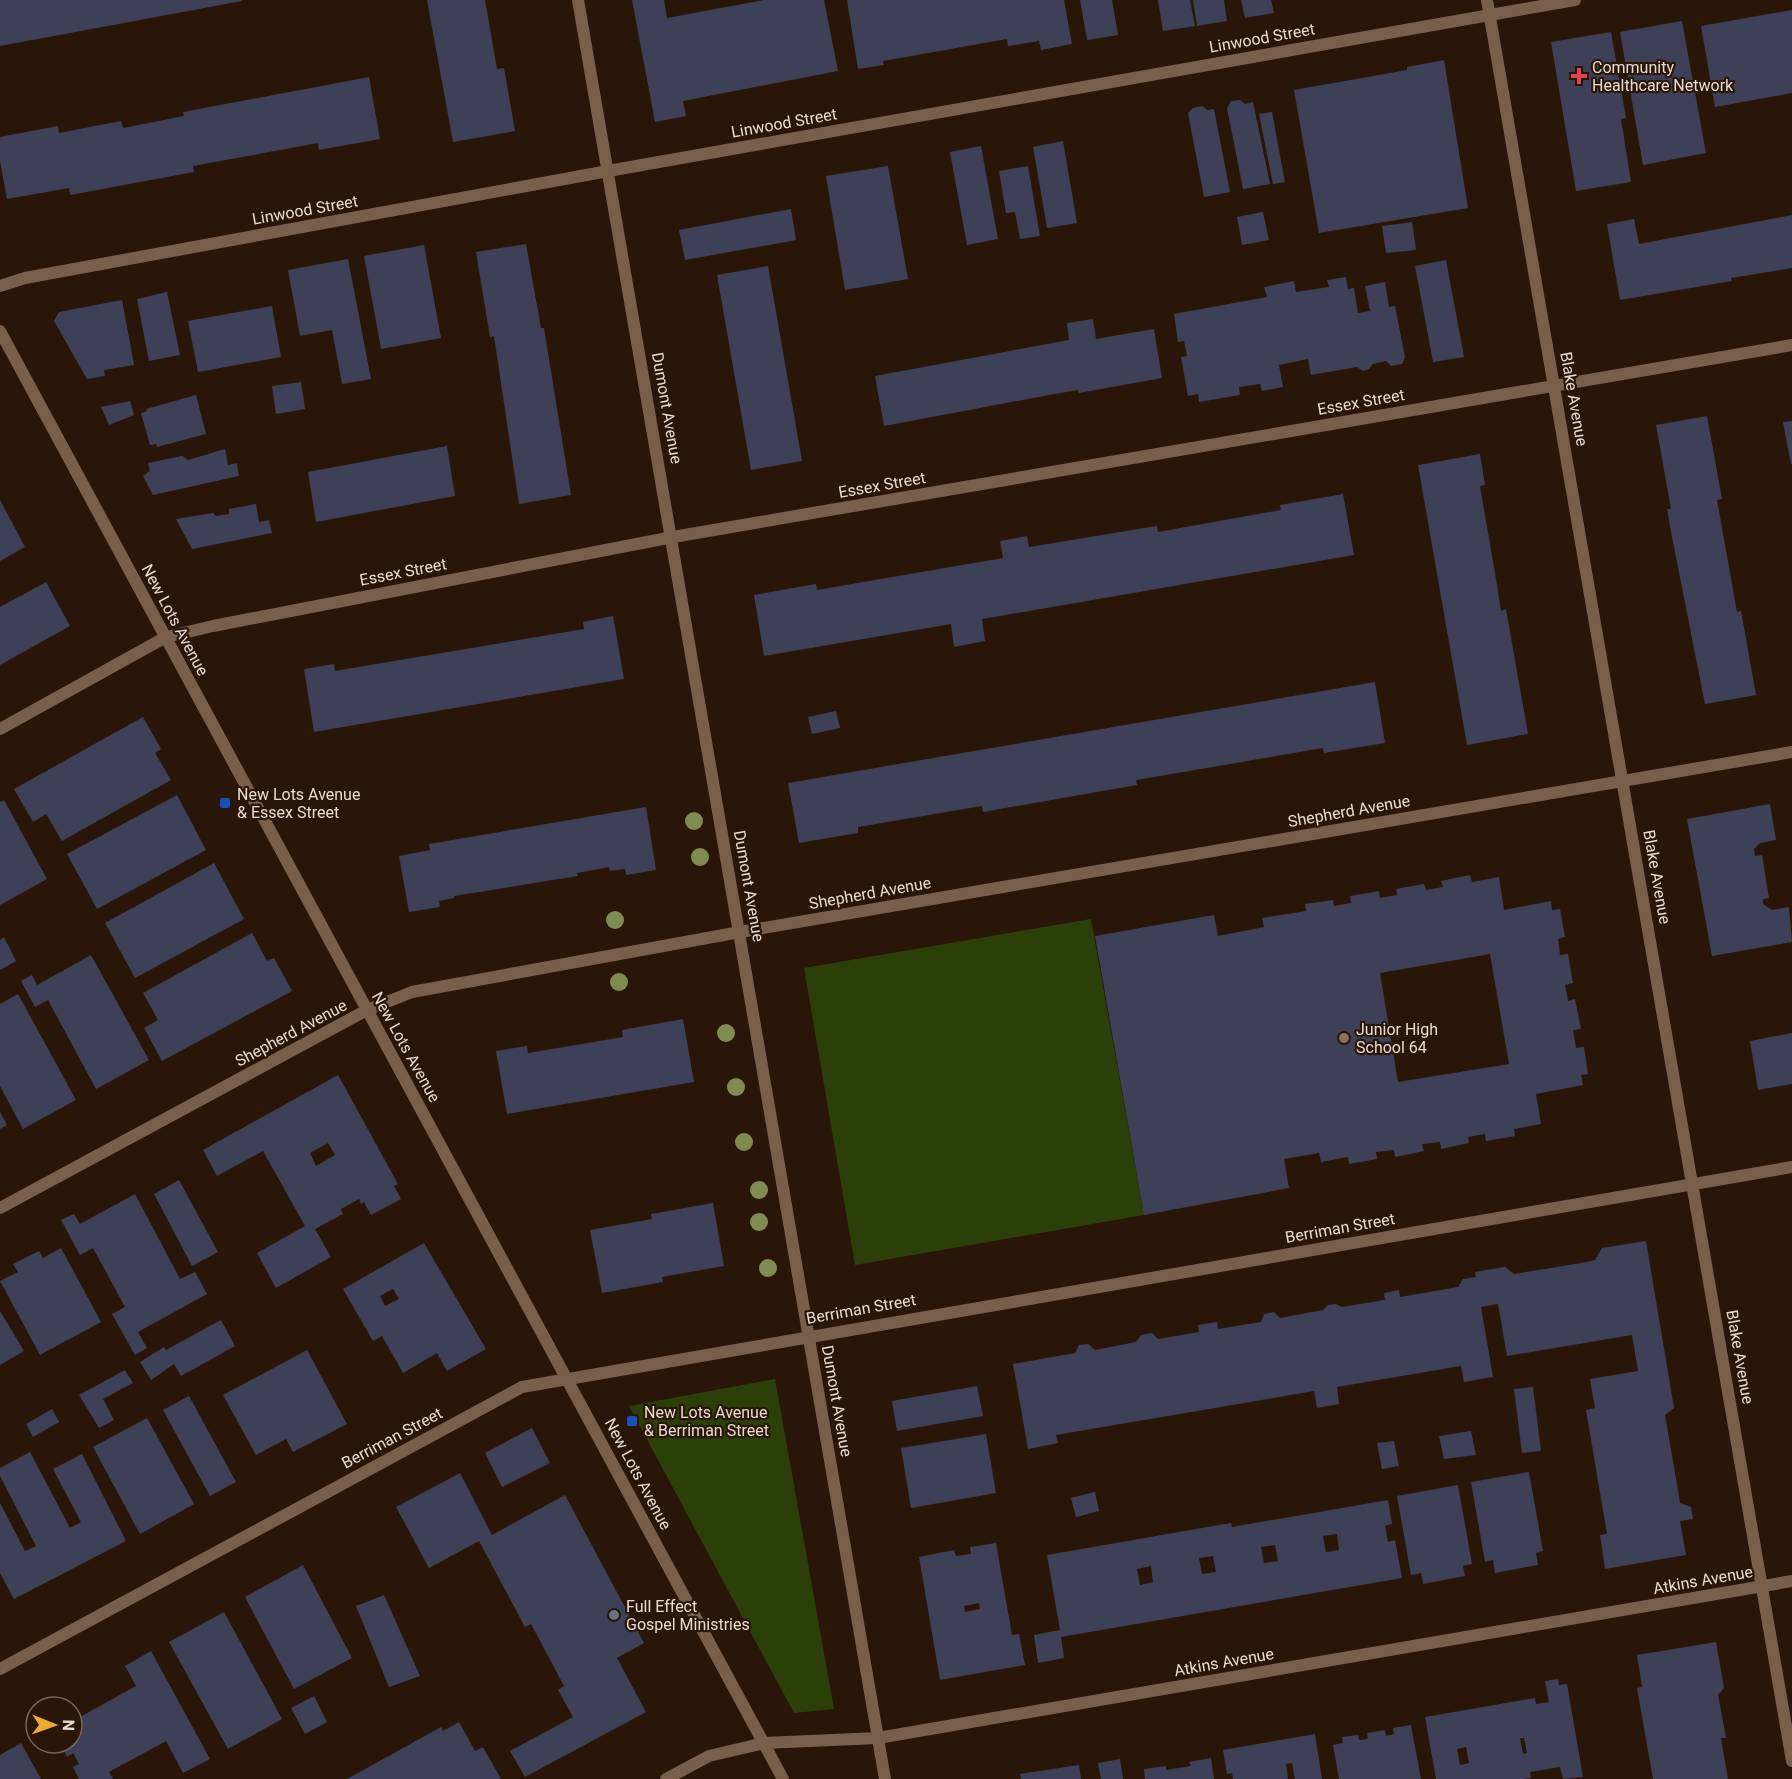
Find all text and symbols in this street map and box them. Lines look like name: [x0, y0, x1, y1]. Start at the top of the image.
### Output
street label: Linwood Street: [1208, 19, 1316, 57]
place label: Community Healthcare Network: [1592, 58, 1734, 95]
marker: Community Healthcare Network: [1570, 67, 1588, 85]
street label: Linwood Street: [730, 104, 838, 142]
street label: Linwood Street: [251, 191, 359, 229]
street label: Blake Avenue: [1556, 350, 1592, 448]
street label: Dumont Avenue: [648, 351, 686, 465]
street label: Essex Street: [1316, 385, 1406, 419]
street label: Essex Street: [837, 468, 927, 502]
street label: Essex Street: [358, 554, 448, 590]
street label: New Lots Avenue: [138, 561, 212, 679]
place label: New Lots Avenue & Essex Street: [237, 785, 360, 822]
street label: Shepherd Avenue: [1286, 791, 1412, 831]
marker: New Lots Avenue & Essex Street: [218, 796, 232, 810]
street label: Blake Avenue: [1639, 828, 1675, 926]
street label: Dumont Avenue: [730, 829, 768, 943]
street label: Shepherd Avenue: [807, 873, 933, 913]
street label: New Lots Avenue: [368, 988, 444, 1106]
street label: Shepherd Avenue: [232, 996, 350, 1070]
place label: Junior High School 64: [1356, 1020, 1438, 1057]
marker: Junior High School 64: [1337, 1031, 1351, 1045]
street label: Berriman Street: [1284, 1209, 1396, 1247]
street label: Berriman Street: [805, 1290, 917, 1328]
street label: Blake Avenue: [1722, 1308, 1758, 1406]
street label: Dumont Avenue: [818, 1344, 856, 1458]
place label: New Lots Avenue & Berriman Street: [644, 1403, 769, 1440]
street label: Berriman Street: [339, 1404, 445, 1472]
marker: New Lots Avenue & Berriman Street: [625, 1414, 639, 1428]
street label: New Lots Avenue: [601, 1415, 675, 1533]
street label: Atkins Avenue: [1652, 1562, 1754, 1598]
place label: Full Effect Gospel Ministries: [626, 1597, 750, 1634]
marker: Full Effect Gospel Ministries: [607, 1608, 621, 1622]
street label: Atkins Avenue: [1173, 1644, 1275, 1680]
north arrow: [24, 1695, 84, 1755]
text: N: [59, 1719, 78, 1731]

